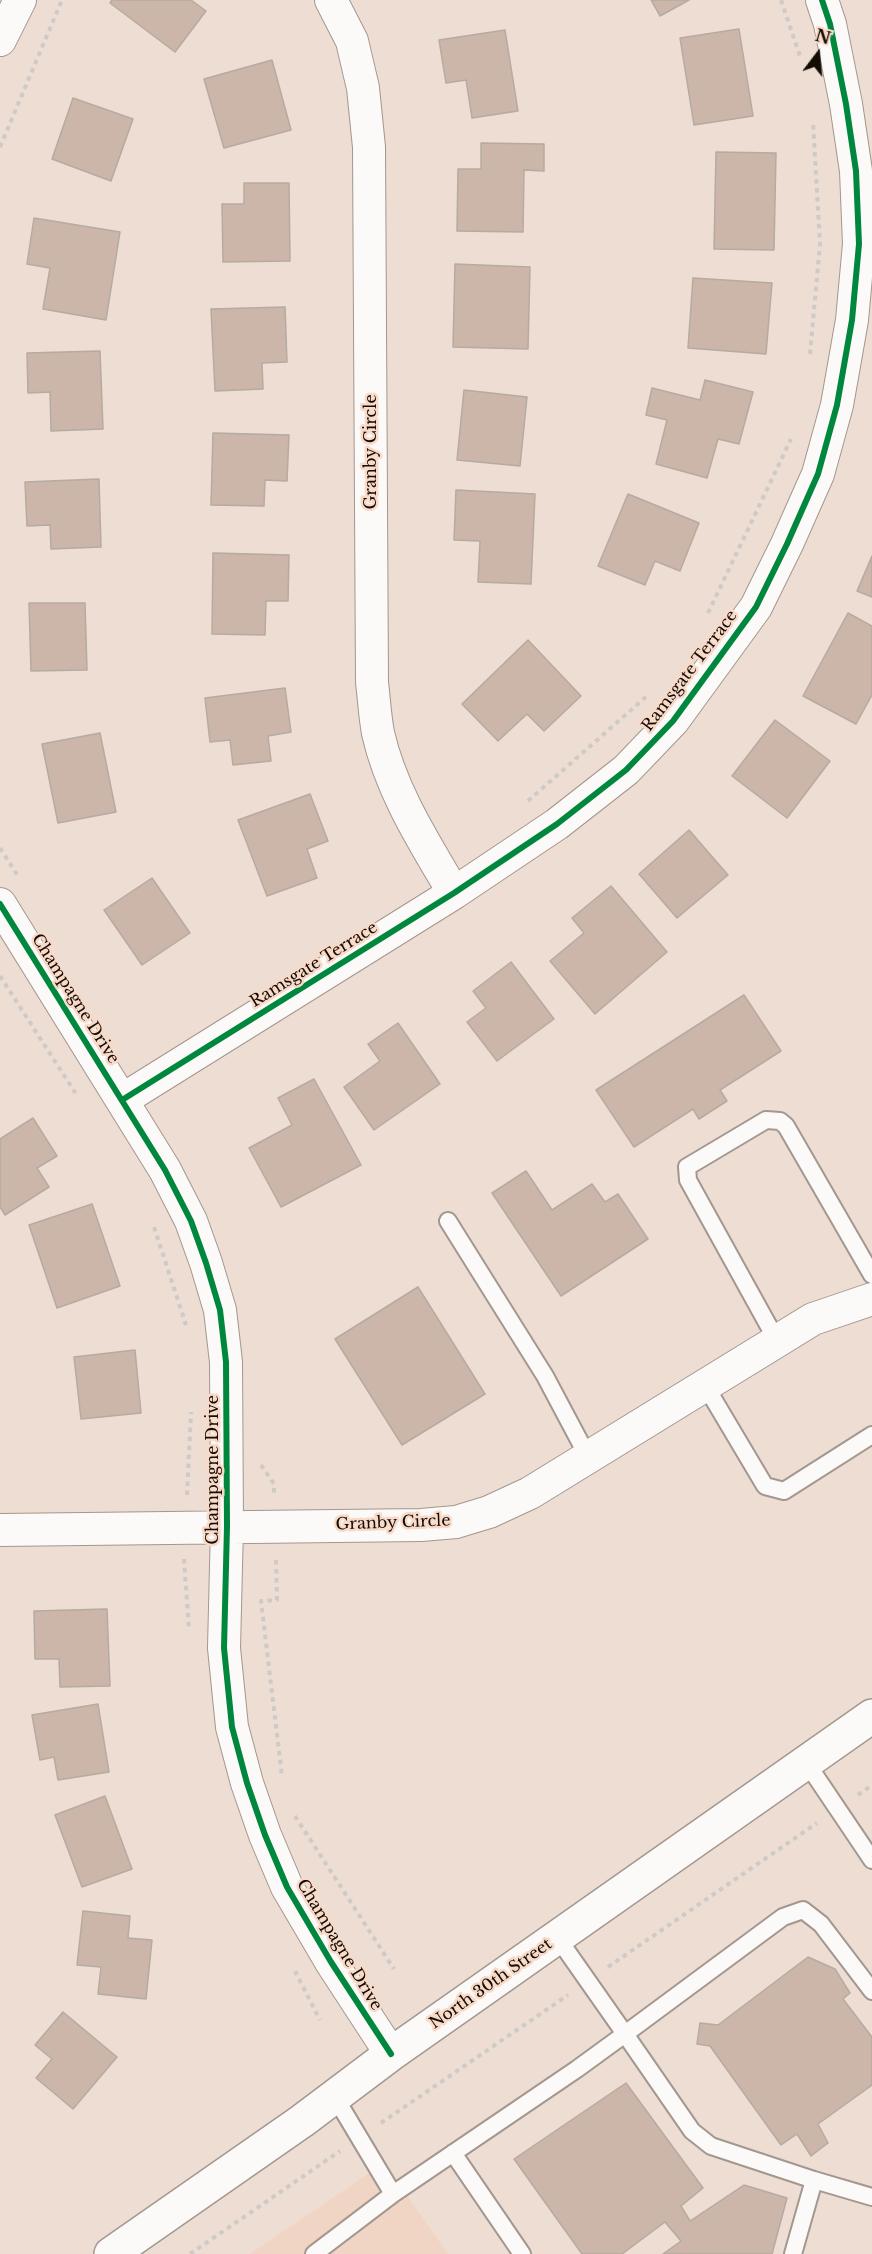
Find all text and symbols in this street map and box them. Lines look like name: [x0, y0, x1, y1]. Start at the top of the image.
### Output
north arrow: [788, 24, 848, 84]
text: N: [813, 25, 833, 48]
street label: Granby Circle: [361, 394, 381, 510]
street label: Ramsgate Terrace: [638, 607, 742, 735]
street label: Ramsgate Terrace: [247, 918, 381, 1012]
street label: Champagne Drive: [27, 930, 123, 1068]
street label: Champagne Drive: [203, 1395, 223, 1545]
street label: Granby Circle: [335, 1511, 451, 1535]
street label: Champagne Drive: [292, 1876, 386, 2014]
street label: North 30th Street: [426, 1935, 556, 2033]

